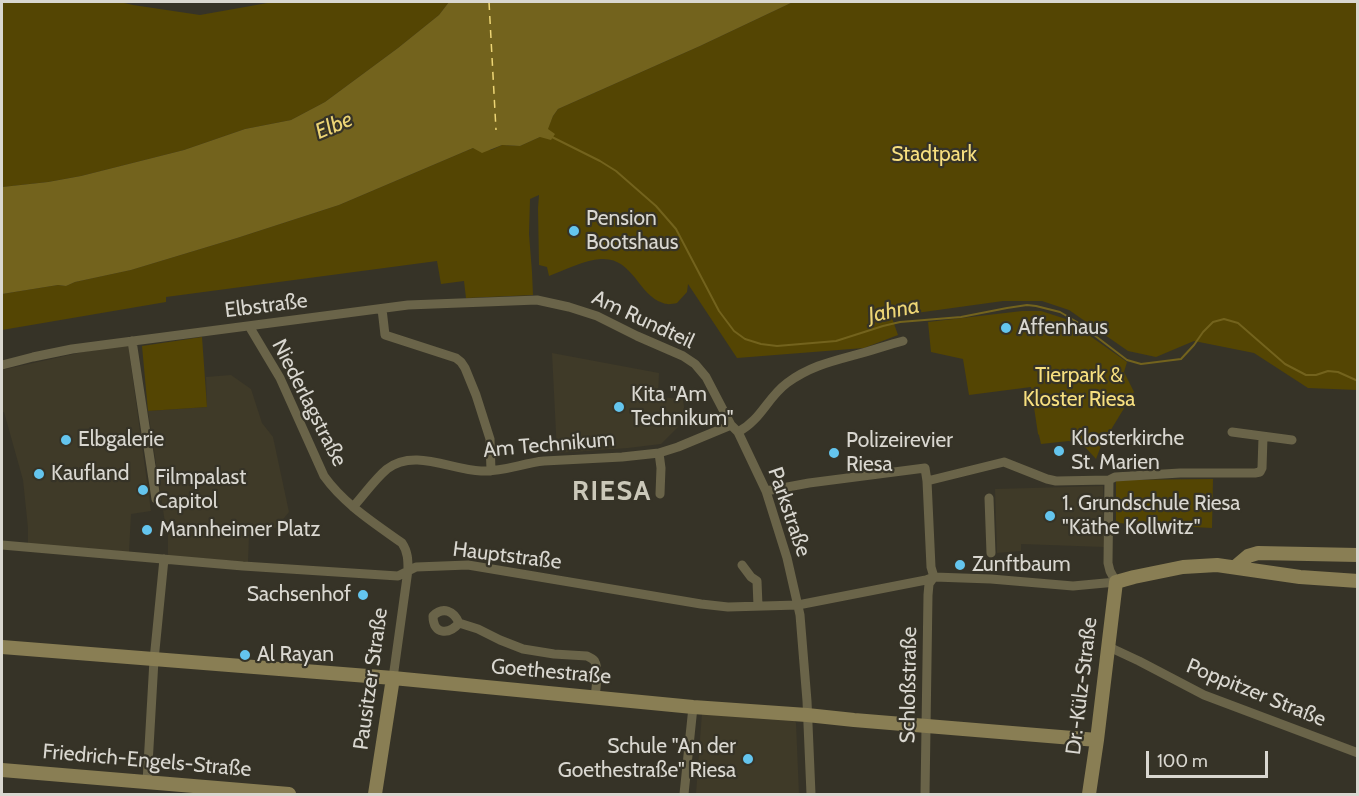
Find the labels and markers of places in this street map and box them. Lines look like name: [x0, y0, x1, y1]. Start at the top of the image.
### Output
place label: Pension Bootshaus: [586, 206, 678, 256]
marker: Pension Bootshaus: [567, 224, 581, 238]
place label: Affenhaus: [1018, 315, 1108, 341]
marker: Affenhaus: [999, 321, 1013, 335]
place label: Kita "Am Technikum": [631, 382, 734, 432]
marker: Kita "Am Technikum": [612, 400, 626, 414]
place label: Klosterkirche St. Marien: [1071, 426, 1184, 476]
place label: Elbgalerie: [78, 427, 164, 453]
place label: Polizeirevier Riesa: [846, 428, 953, 478]
marker: Elbgalerie: [59, 433, 73, 447]
marker: Klosterkirche St. Marien: [1052, 444, 1066, 458]
marker: Polizeirevier Riesa: [827, 446, 841, 460]
place label: Kaufland: [51, 461, 129, 487]
place label: Filmpalast Capitol: [155, 465, 246, 515]
marker: Kaufland: [32, 467, 46, 481]
marker: Filmpalast Capitol: [136, 483, 150, 497]
place label: 1. Grundschule Riesa "Käthe Kollwitz": [1062, 491, 1240, 541]
marker: 1. Grundschule Riesa "Käthe Kollwitz": [1043, 509, 1057, 523]
place label: Mannheimer Platz: [159, 517, 320, 543]
marker: Mannheimer Platz: [140, 523, 154, 537]
place label: Zunftbaum: [972, 552, 1071, 578]
marker: Zunftbaum: [953, 558, 967, 572]
place label: Sachsenhof: [247, 582, 351, 608]
marker: Sachsenhof: [356, 588, 370, 602]
place label: Al Rayan: [257, 642, 334, 668]
marker: Al Rayan: [238, 648, 252, 662]
place label: Schule "An der Goethestraße" Riesa: [558, 734, 736, 784]
marker: Schule "An der Goethestraße" Riesa: [741, 752, 755, 766]

